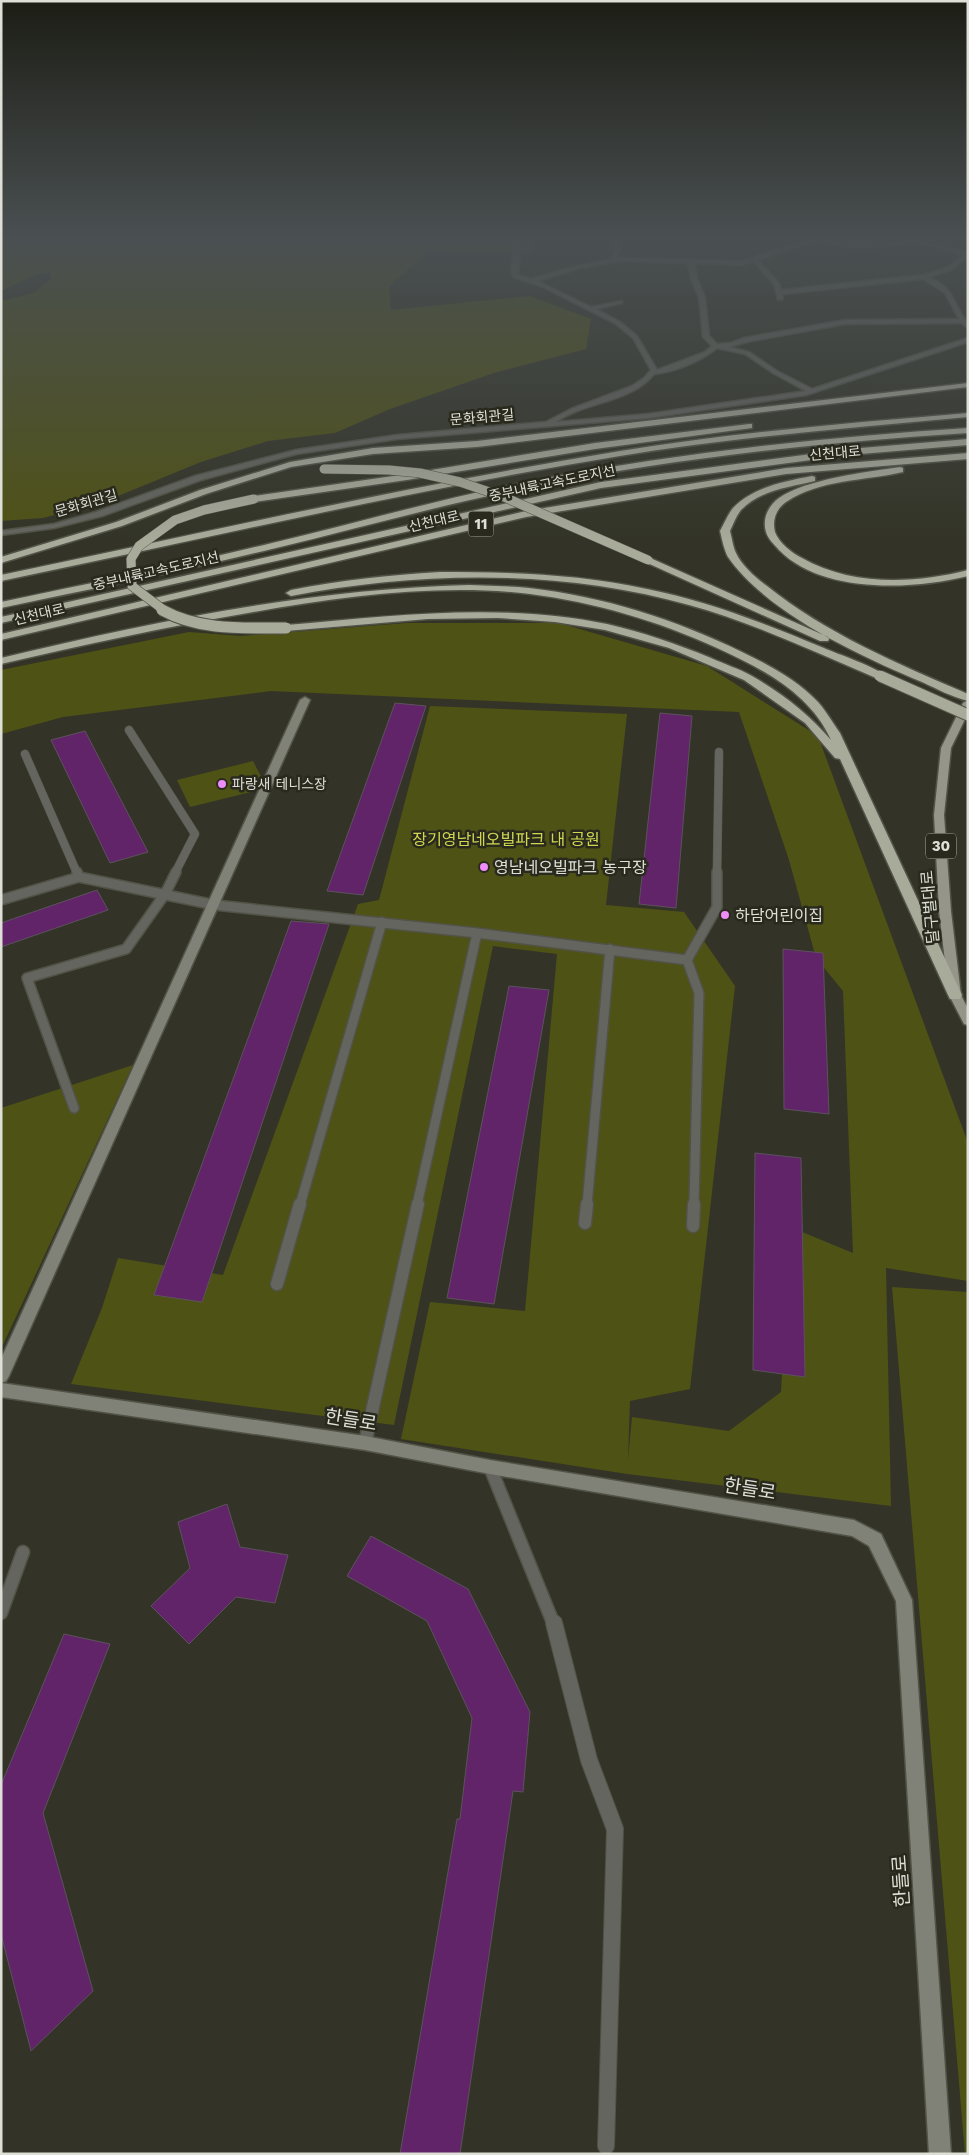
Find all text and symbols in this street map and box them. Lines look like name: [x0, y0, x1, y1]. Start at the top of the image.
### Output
street label: 문화회관길: [449, 406, 515, 428]
street label: 신천대로: [809, 443, 861, 463]
street label: 중부내륙고속도로지선: [487, 462, 617, 504]
street label: 문화회관길: [53, 486, 119, 520]
street label: 신천대로: [407, 507, 461, 535]
road number: 11: [468, 512, 494, 536]
street label: 중부내륙고속도로지선: [91, 549, 221, 593]
street label: 신천대로: [12, 600, 66, 628]
place label: 파랑새 테니스장: [232, 776, 327, 792]
marker: 파랑새 테니스장: [216, 778, 228, 790]
park label: 장기영남네오빌파크 내 공원: [412, 830, 600, 849]
road number: 30: [926, 834, 956, 858]
place label: 영남네오빌파크 농구장: [494, 858, 647, 877]
marker: 영남네오빌파크 농구장: [478, 861, 490, 873]
street label: 달구벌대로: [917, 869, 943, 944]
place label: 하담어린이집: [735, 906, 823, 925]
marker: 하담어린이집: [719, 909, 731, 921]
street label: 한들로: [323, 1405, 379, 1435]
street label: 한들로: [722, 1474, 778, 1504]
street label: 한들로: [888, 1854, 914, 1908]

